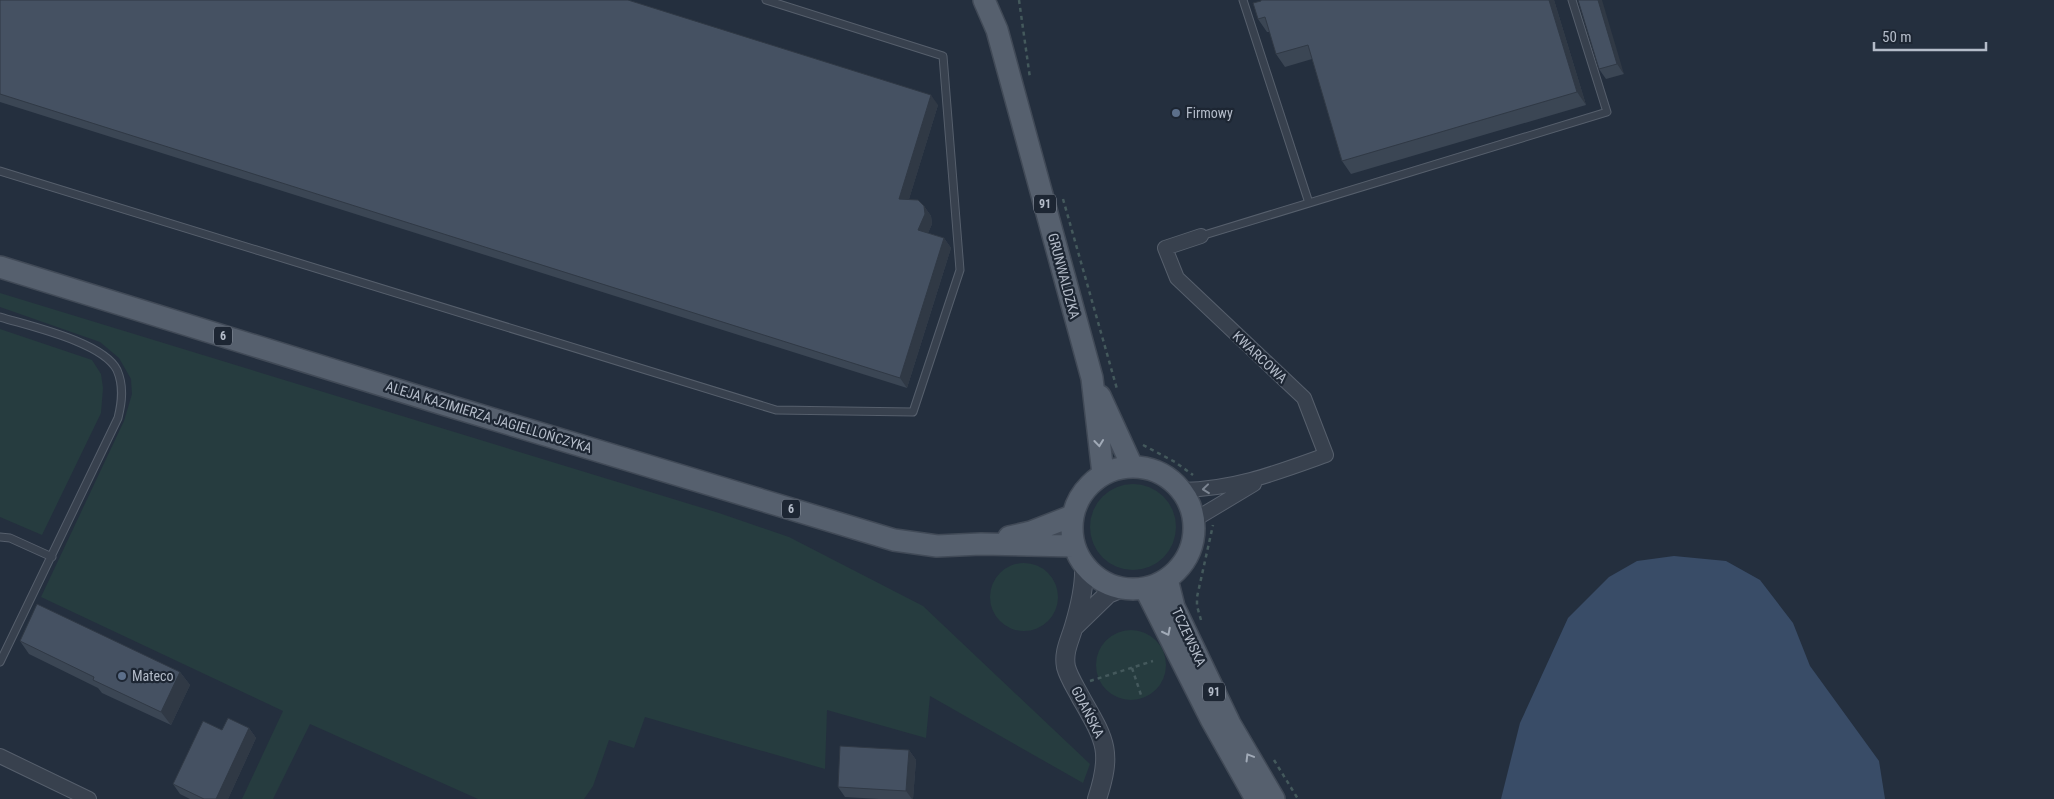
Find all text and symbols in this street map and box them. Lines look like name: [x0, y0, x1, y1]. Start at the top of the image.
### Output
scale bar: [1874, 20, 1986, 52]
text: 50 m: [1882, 28, 1912, 46]
place label: Firmowy: [1186, 105, 1233, 121]
marker: Firmowy: [1170, 107, 1182, 119]
road number: 91: [1034, 194, 1056, 213]
street label: GRUNWALDZKA: [1045, 231, 1083, 321]
road number: 6: [214, 326, 232, 346]
street label: KWARCOWA: [1230, 328, 1290, 386]
street label: ALEJA KAZIMIERZA JAGIELLOŃCZYKA: [384, 377, 594, 456]
one-way arrow: [1093, 440, 1104, 448]
one-way arrow: [1202, 483, 1210, 494]
road number: 6: [782, 499, 800, 518]
street label: TCZEWSKA: [1168, 605, 1210, 669]
one-way arrow: [1161, 627, 1171, 636]
place label: Mateco: [132, 668, 173, 684]
marker: Mateco: [116, 670, 128, 682]
road number: 91: [1203, 682, 1225, 702]
street label: GDAŃSKA: [1068, 683, 1109, 741]
one-way arrow: [1246, 754, 1256, 763]

